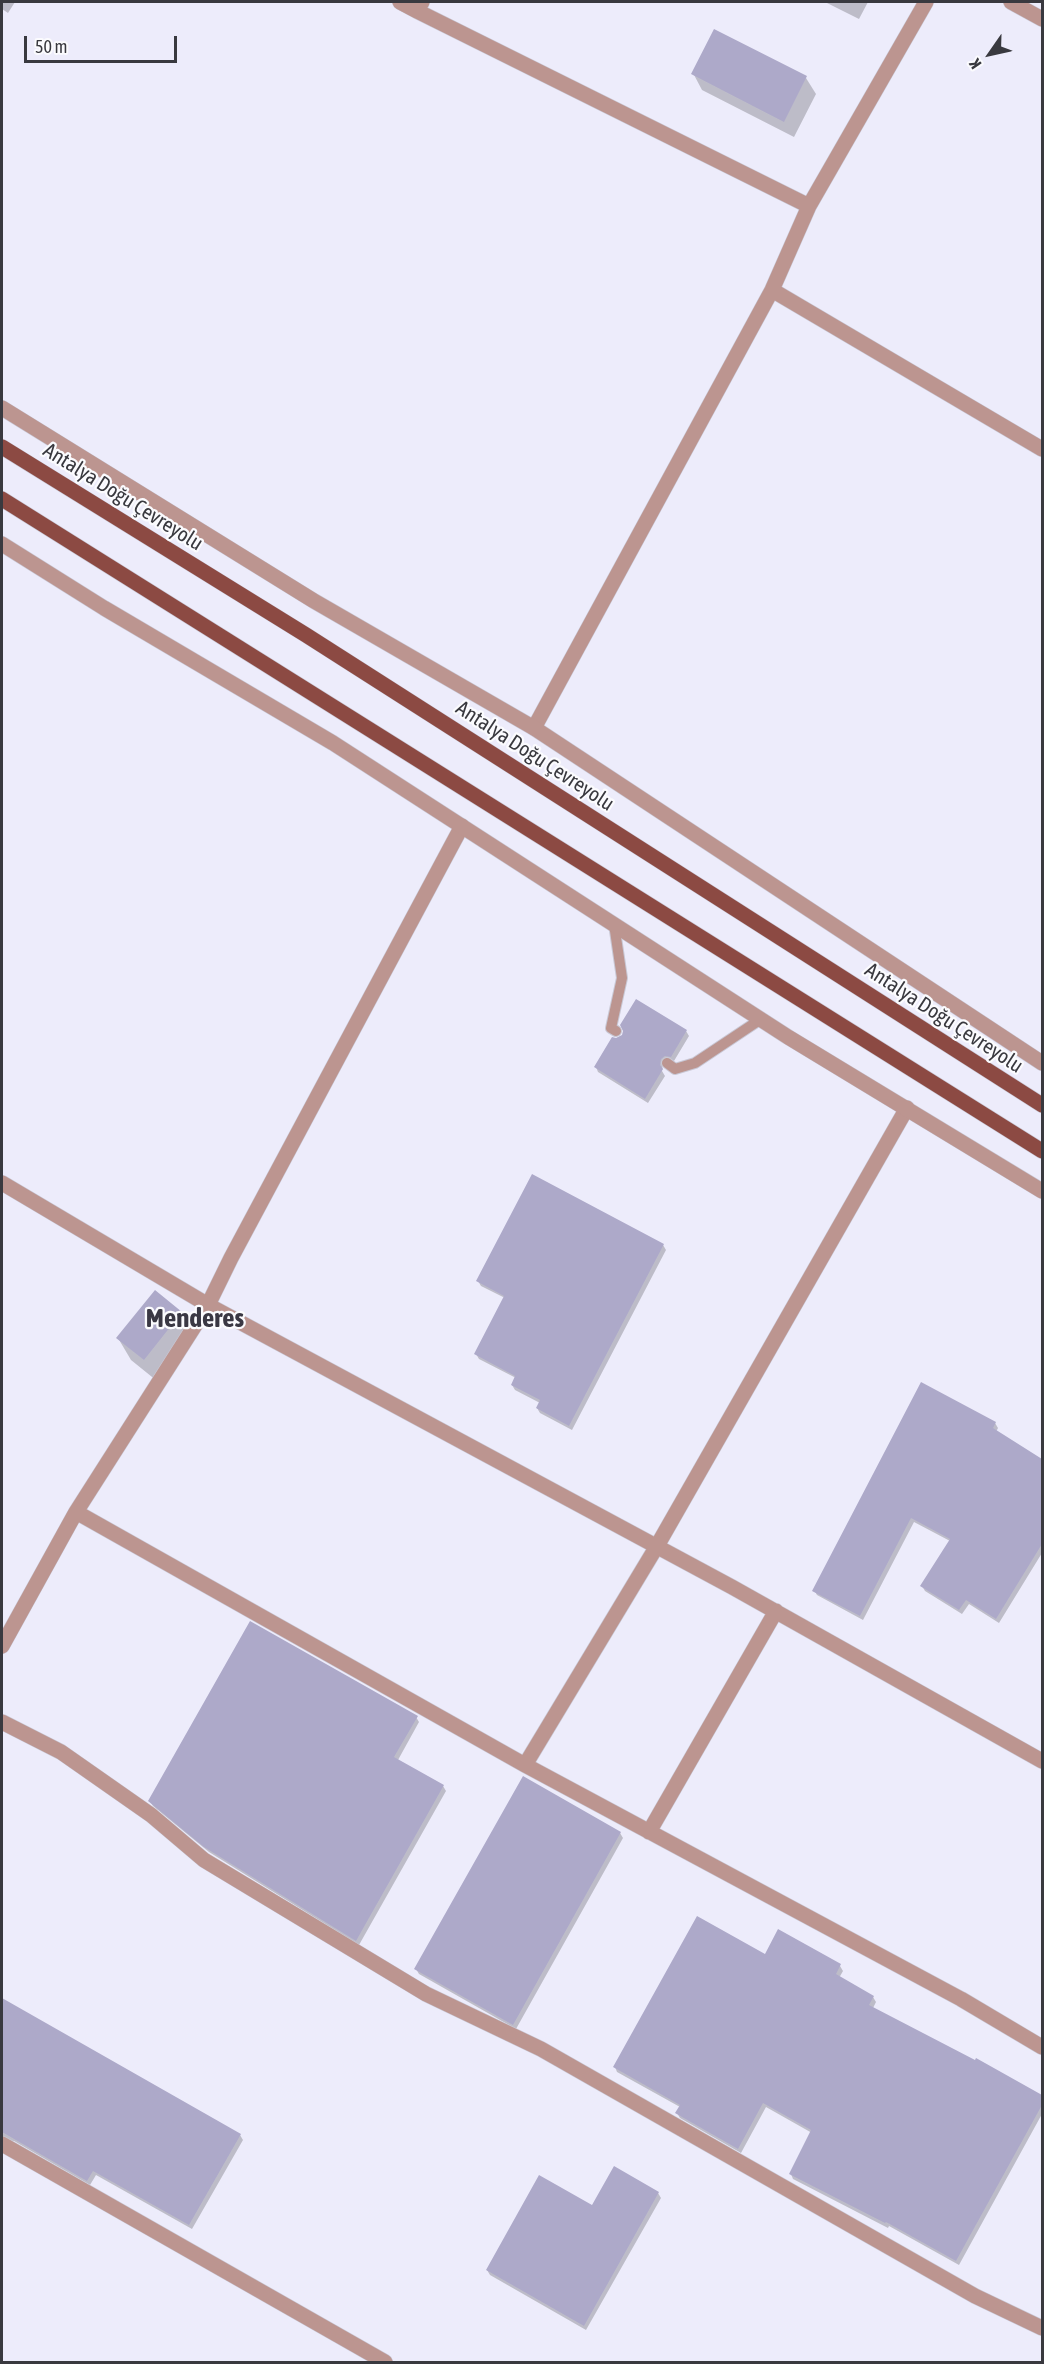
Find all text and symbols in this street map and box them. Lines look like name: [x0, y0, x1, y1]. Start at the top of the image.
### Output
scale bar: [27, 24, 180, 62]
north arrow: [960, 24, 1020, 84]
text: 50 m: [35, 36, 67, 57]
text: K: [965, 56, 985, 72]
street label: Antalya Doğu Çevreyolu: [39, 438, 207, 556]
street label: Antalya Doğu Çevreyolu: [451, 695, 619, 817]
street label: Antalya Doğu Çevreyolu: [860, 957, 1028, 1079]
district label: Menderes: [146, 1302, 244, 1334]

